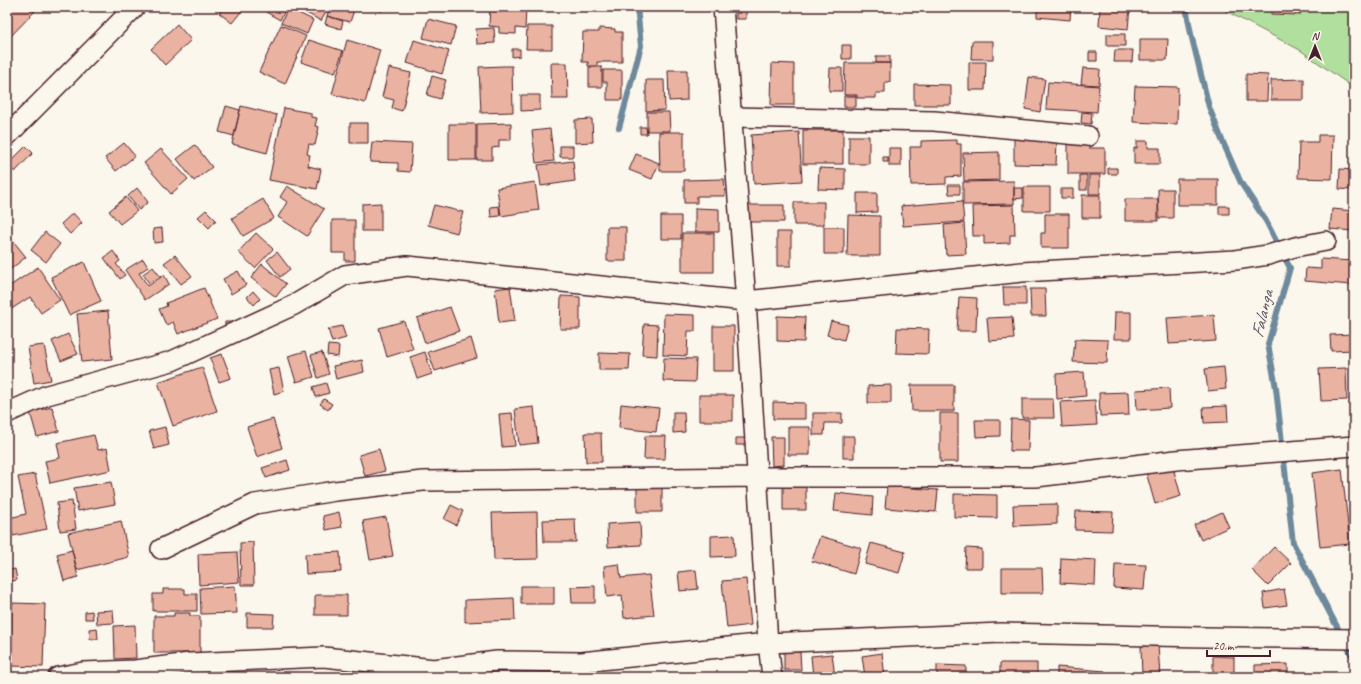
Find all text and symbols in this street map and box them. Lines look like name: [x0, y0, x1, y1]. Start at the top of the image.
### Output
north arrow: [1295, 26, 1335, 66]
text: N: [1312, 29, 1321, 43]
water label: Falanga: [1246, 286, 1279, 340]
scale bar: [1207, 632, 1270, 658]
text: 20 m: [1213, 638, 1235, 654]

